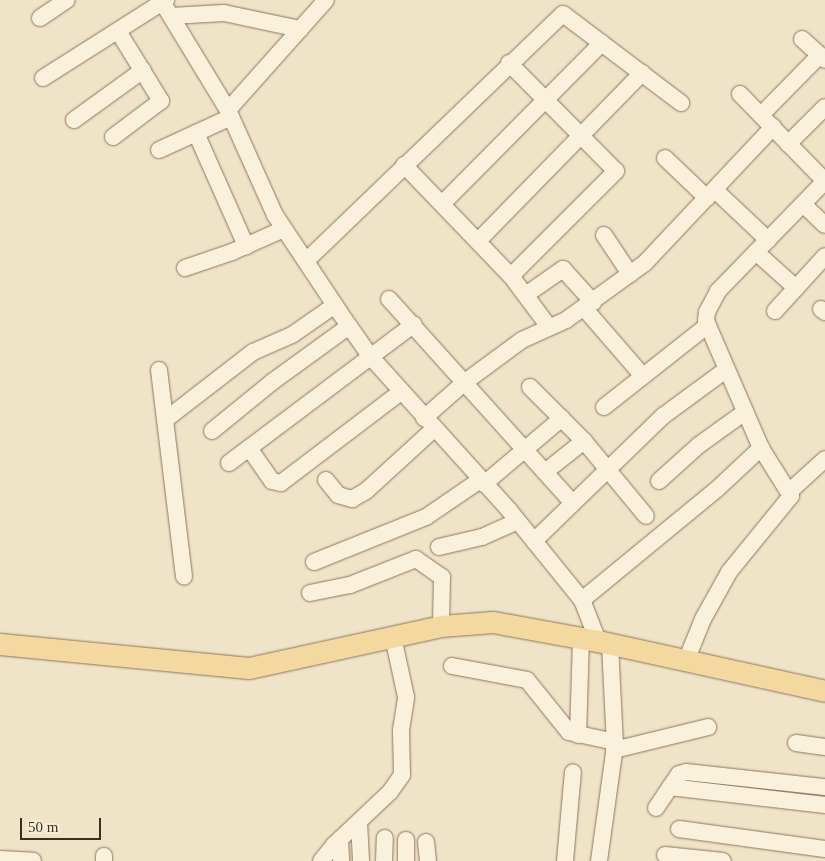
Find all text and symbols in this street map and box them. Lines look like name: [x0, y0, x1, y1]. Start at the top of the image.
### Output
scale bar: [22, 808, 104, 840]
text: 50 m: [28, 819, 58, 835]

